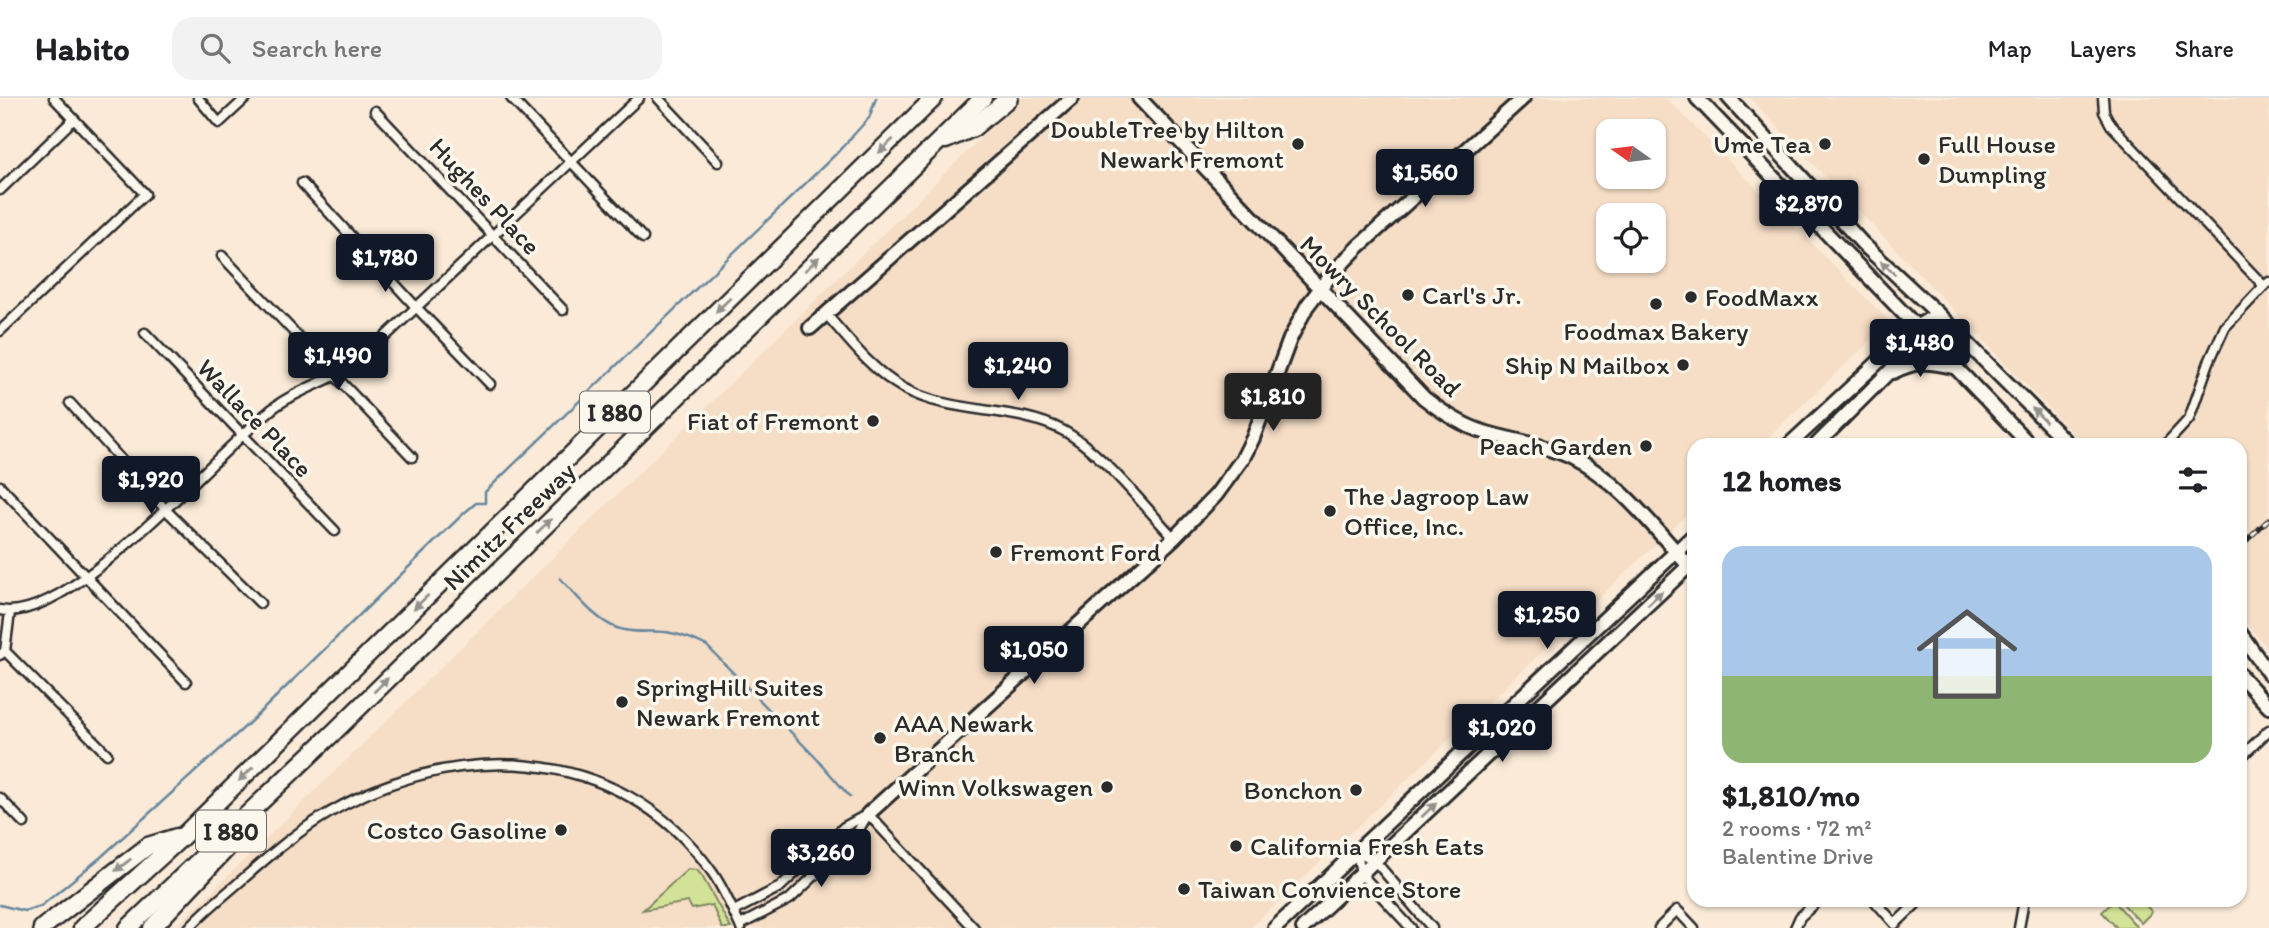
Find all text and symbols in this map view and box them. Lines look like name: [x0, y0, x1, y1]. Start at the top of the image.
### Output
search box: [172, 17, 662, 80]
text: Habito: [35, 29, 130, 68]
icon: search: [196, 29, 234, 67]
text: Search here: [252, 32, 382, 64]
text: Map: [1988, 34, 2032, 63]
text: Layers: [2070, 34, 2137, 63]
text: Share: [2175, 34, 2234, 63]
place label: DoubleTree by Hilton Newark Fremont: [1050, 113, 1284, 175]
north arrow: [1596, 119, 1666, 189]
map controls: [1596, 119, 1666, 273]
place label: Ume Tea: [1713, 128, 1811, 160]
place label: Full House Dumpling: [1938, 128, 2056, 190]
street label: Hughes Place: [423, 131, 547, 261]
marker: DoubleTree by Hilton Newark Fremont: [1290, 136, 1306, 152]
marker: Ume Tea: [1817, 136, 1833, 152]
one-way arrow: [877, 137, 894, 154]
pin: $1,560: [1368, 150, 1482, 209]
marker: Full House Dumpling: [1916, 151, 1932, 167]
text: $1,560: [1392, 158, 1458, 186]
pin: $2,870: [1752, 180, 1866, 240]
text: $2,870: [1775, 189, 1843, 217]
button: locate: [1596, 203, 1666, 273]
street label: Mowry School Road: [1293, 228, 1469, 404]
pin: $1,780: [328, 234, 442, 294]
text: $1,780: [352, 243, 418, 271]
one-way arrow: [803, 257, 820, 273]
one-way arrow: [1880, 260, 1897, 276]
place label: Carl's Jr.: [1422, 279, 1522, 311]
place label: FoodMaxx: [1705, 281, 1818, 313]
marker: Carl's Jr.: [1400, 287, 1416, 303]
marker: FoodMaxx: [1683, 289, 1699, 305]
marker: Foodmax Bakery: [1648, 296, 1664, 312]
one-way arrow: [715, 297, 732, 314]
place label: Foodmax Bakery: [1564, 315, 1748, 347]
pin: $1,480: [1863, 320, 1977, 379]
text: $1,480: [1886, 328, 1954, 356]
pin: $1,490: [281, 332, 395, 392]
text: $1,490: [304, 341, 372, 369]
pin: $1,240: [961, 342, 1075, 402]
place label: Ship N Mailbox: [1505, 349, 1669, 381]
text: $1,240: [984, 351, 1052, 379]
street label: Wallace Place: [190, 352, 320, 484]
marker: Ship N Mailbox: [1675, 357, 1691, 373]
pin: $1,810: [1216, 374, 1330, 433]
text: $1,810: [1240, 382, 1306, 410]
road number: I 880: [580, 391, 650, 432]
place label: Fiat of Fremont: [687, 405, 859, 437]
one-way arrow: [2030, 407, 2047, 424]
marker: Fiat of Fremont: [865, 413, 881, 429]
place label: Peach Garden: [1479, 430, 1632, 462]
marker: Peach Garden: [1638, 438, 1654, 454]
street label: Nimitz Freeway: [436, 455, 582, 597]
pin: $1,920: [94, 456, 208, 516]
icon: filters: [2174, 461, 2212, 499]
text: 12 homes: [1722, 462, 1842, 499]
text: $1,920: [118, 465, 184, 493]
place label: The Jagroop Law Office, Inc.: [1344, 480, 1529, 542]
marker: The Jagroop Law Office, Inc.: [1322, 503, 1338, 519]
one-way arrow: [535, 518, 552, 534]
place label: Fremont Ford: [1010, 536, 1161, 568]
marker: Fremont Ford: [988, 544, 1004, 560]
one-way arrow: [1646, 590, 1664, 606]
icon: home: [1904, 591, 2030, 717]
pin: $1,250: [1490, 592, 1604, 651]
one-way arrow: [414, 593, 430, 610]
text: $1,250: [1514, 600, 1580, 628]
pin: $1,050: [977, 626, 1091, 686]
text: $1,050: [1000, 635, 1068, 663]
place label: SpringHill Suites Newark Fremont: [636, 671, 824, 733]
one-way arrow: [373, 676, 390, 693]
marker: SpringHill Suites Newark Fremont: [614, 694, 630, 710]
pin: $1,020: [1445, 704, 1559, 764]
place label: AAA Newark Branch: [894, 707, 1034, 769]
text: $1,020: [1468, 713, 1536, 741]
marker: AAA Newark Branch: [872, 730, 888, 746]
one-way arrow: [237, 766, 254, 783]
place label: Winn Volkswagen: [898, 771, 1093, 803]
place label: Bonchon: [1244, 774, 1342, 806]
text: $1,810/mo: [1722, 777, 1860, 814]
marker: Winn Volkswagen: [1099, 779, 1115, 795]
marker: Bonchon: [1348, 782, 1364, 798]
one-way arrow: [1420, 803, 1437, 819]
road number: I 880: [196, 810, 266, 852]
place label: Costco Gasoline: [367, 814, 547, 846]
text: 2 rooms · 72 m²: [1722, 814, 1872, 842]
marker: Costco Gasoline: [553, 822, 569, 838]
pin: $3,260: [764, 830, 878, 889]
place label: California Fresh Eats: [1250, 830, 1484, 862]
text: $3,260: [787, 838, 855, 866]
marker: California Fresh Eats: [1228, 838, 1244, 854]
text: Balentine Drive: [1722, 842, 1874, 870]
one-way arrow: [114, 858, 132, 873]
place label: Taiwan Convience Store: [1198, 873, 1461, 905]
marker: Taiwan Convience Store: [1176, 881, 1192, 897]

